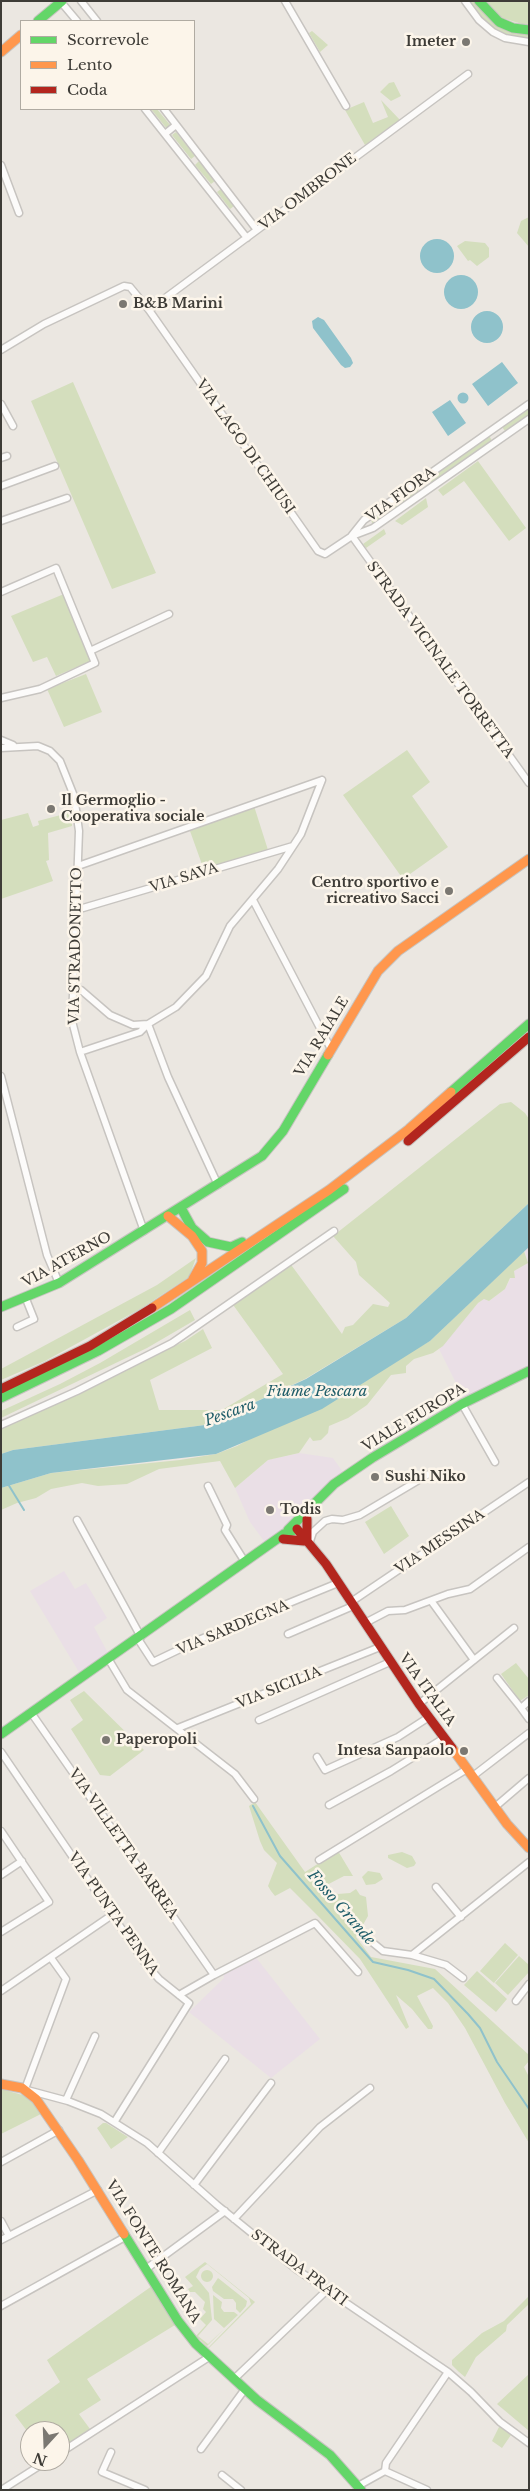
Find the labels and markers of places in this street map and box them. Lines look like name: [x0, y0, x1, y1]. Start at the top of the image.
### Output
place label: Imeter: [406, 34, 456, 50]
marker: Imeter: [460, 36, 472, 48]
place label: B&B Marini: [133, 296, 223, 312]
marker: B&B Marini: [117, 298, 129, 310]
place label: Il Germoglio - Cooperativa sociale: [61, 793, 204, 826]
marker: Il Germoglio - Cooperativa sociale: [45, 803, 57, 815]
place label: Centro sportivo e ricreativo Sacci: [312, 875, 439, 908]
marker: Centro sportivo e ricreativo Sacci: [443, 885, 455, 897]
place label: Sushi Niko: [385, 1469, 466, 1485]
marker: Sushi Niko: [369, 1471, 381, 1483]
place label: Todis: [280, 1502, 321, 1518]
marker: Todis: [264, 1504, 276, 1516]
place label: Paperopoli: [116, 1732, 197, 1748]
marker: Paperopoli: [100, 1734, 112, 1746]
place label: Intesa Sanpaolo: [337, 1743, 454, 1759]
marker: Intesa Sanpaolo: [458, 1745, 470, 1757]

